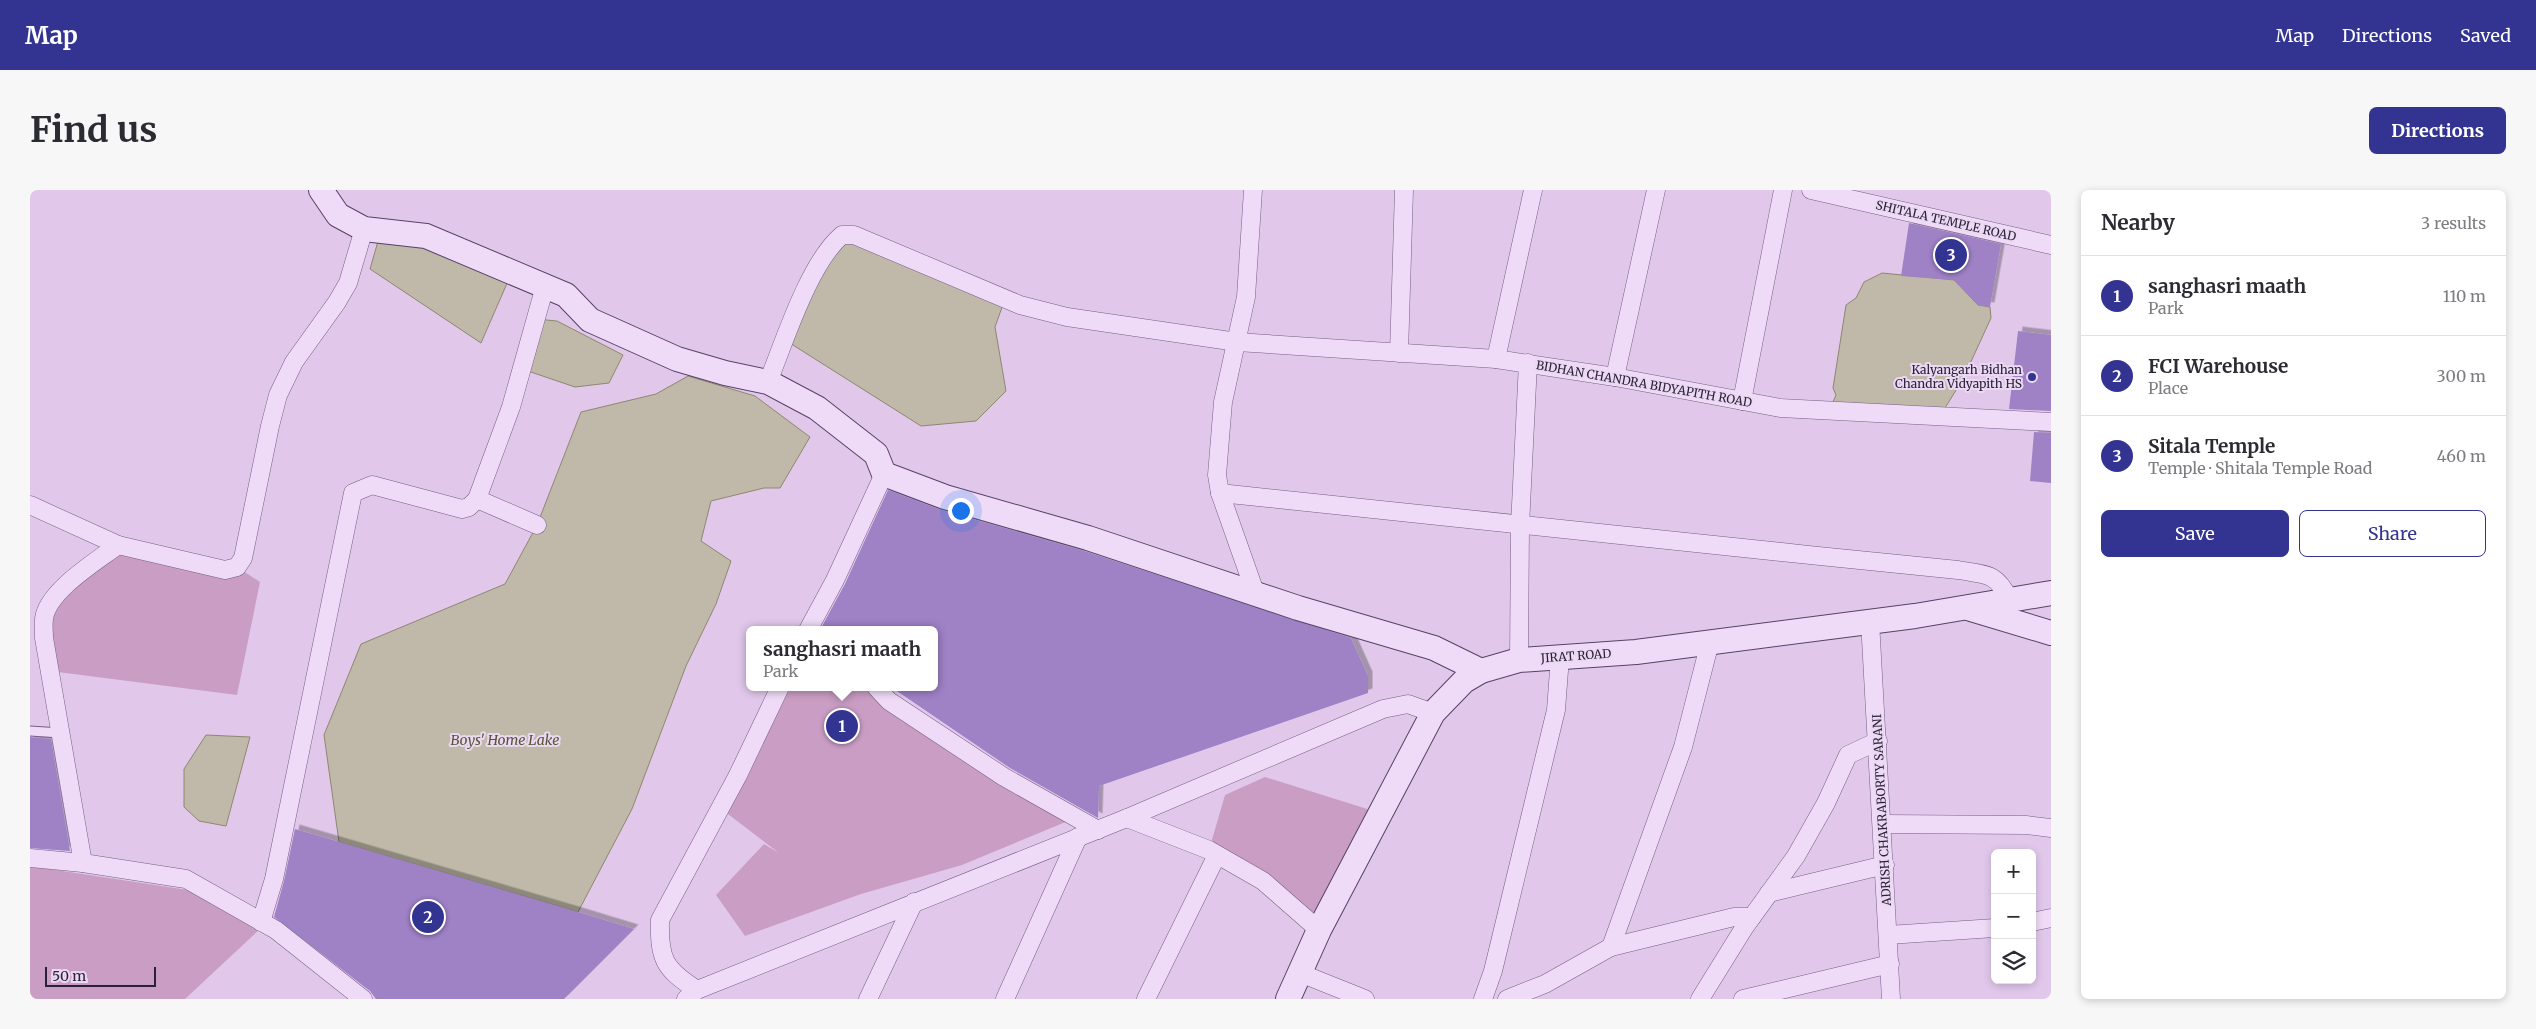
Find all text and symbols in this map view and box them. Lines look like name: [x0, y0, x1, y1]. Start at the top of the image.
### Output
text: Map: [25, 20, 78, 51]
text: Map: [2276, 24, 2314, 47]
text: Directions: [2342, 24, 2432, 47]
text: Saved: [2460, 24, 2511, 47]
button: Directions: [2369, 107, 2506, 154]
text: Find us: [30, 108, 157, 152]
street label: SHITALA TEMPLE ROAD: [1874, 197, 2018, 244]
text: Nearby: [2101, 209, 2175, 236]
text: 3 results: [2421, 213, 2486, 233]
pin: 3: [1935, 236, 1967, 274]
text: sanghasri maath: [2148, 274, 2306, 298]
text: 1: [2113, 286, 2121, 306]
text: 110 m: [2443, 286, 2486, 306]
text: Park: [2148, 298, 2184, 318]
text: FCI Warehouse: [2148, 354, 2288, 378]
street label: BIDHAN CHANDRA BIDYAPITH ROAD: [1535, 357, 1753, 410]
place label: Kalyangarh Bidhan Chandra Vidyapith HS: [1895, 362, 2022, 391]
text: 2: [2112, 366, 2122, 386]
text: 300 m: [2437, 366, 2486, 386]
marker: Kalyangarh Bidhan Chandra Vidyapith HS: [2026, 371, 2038, 383]
text: Place: [2148, 378, 2188, 398]
text: Sitala Temple: [2148, 434, 2275, 458]
text: 3: [2112, 446, 2122, 466]
text: 460 m: [2437, 446, 2486, 466]
text: Temple · Shitala Temple Road: [2148, 458, 2372, 478]
your location: [948, 498, 974, 524]
button: Save: [2101, 510, 2289, 557]
button: Share: [2299, 510, 2486, 557]
popup: [746, 626, 938, 691]
text: sanghasri maath: [763, 637, 921, 661]
street label: JIRAT ROAD: [1539, 646, 1612, 666]
text: Park: [763, 661, 798, 681]
pin: 1: [826, 707, 858, 745]
street label: ADRISH CHAKRABORTY SARANI: [1869, 714, 1894, 907]
water label: Boys' Home Lake: [451, 731, 559, 749]
map controls: [1991, 849, 2036, 984]
button: +: [1991, 849, 2036, 894]
button: −: [1991, 894, 2036, 939]
pin: 2: [412, 898, 444, 936]
button: layers: [1991, 939, 2036, 984]
scale bar: [45, 964, 156, 987]
text: 50 m: [52, 967, 86, 985]

